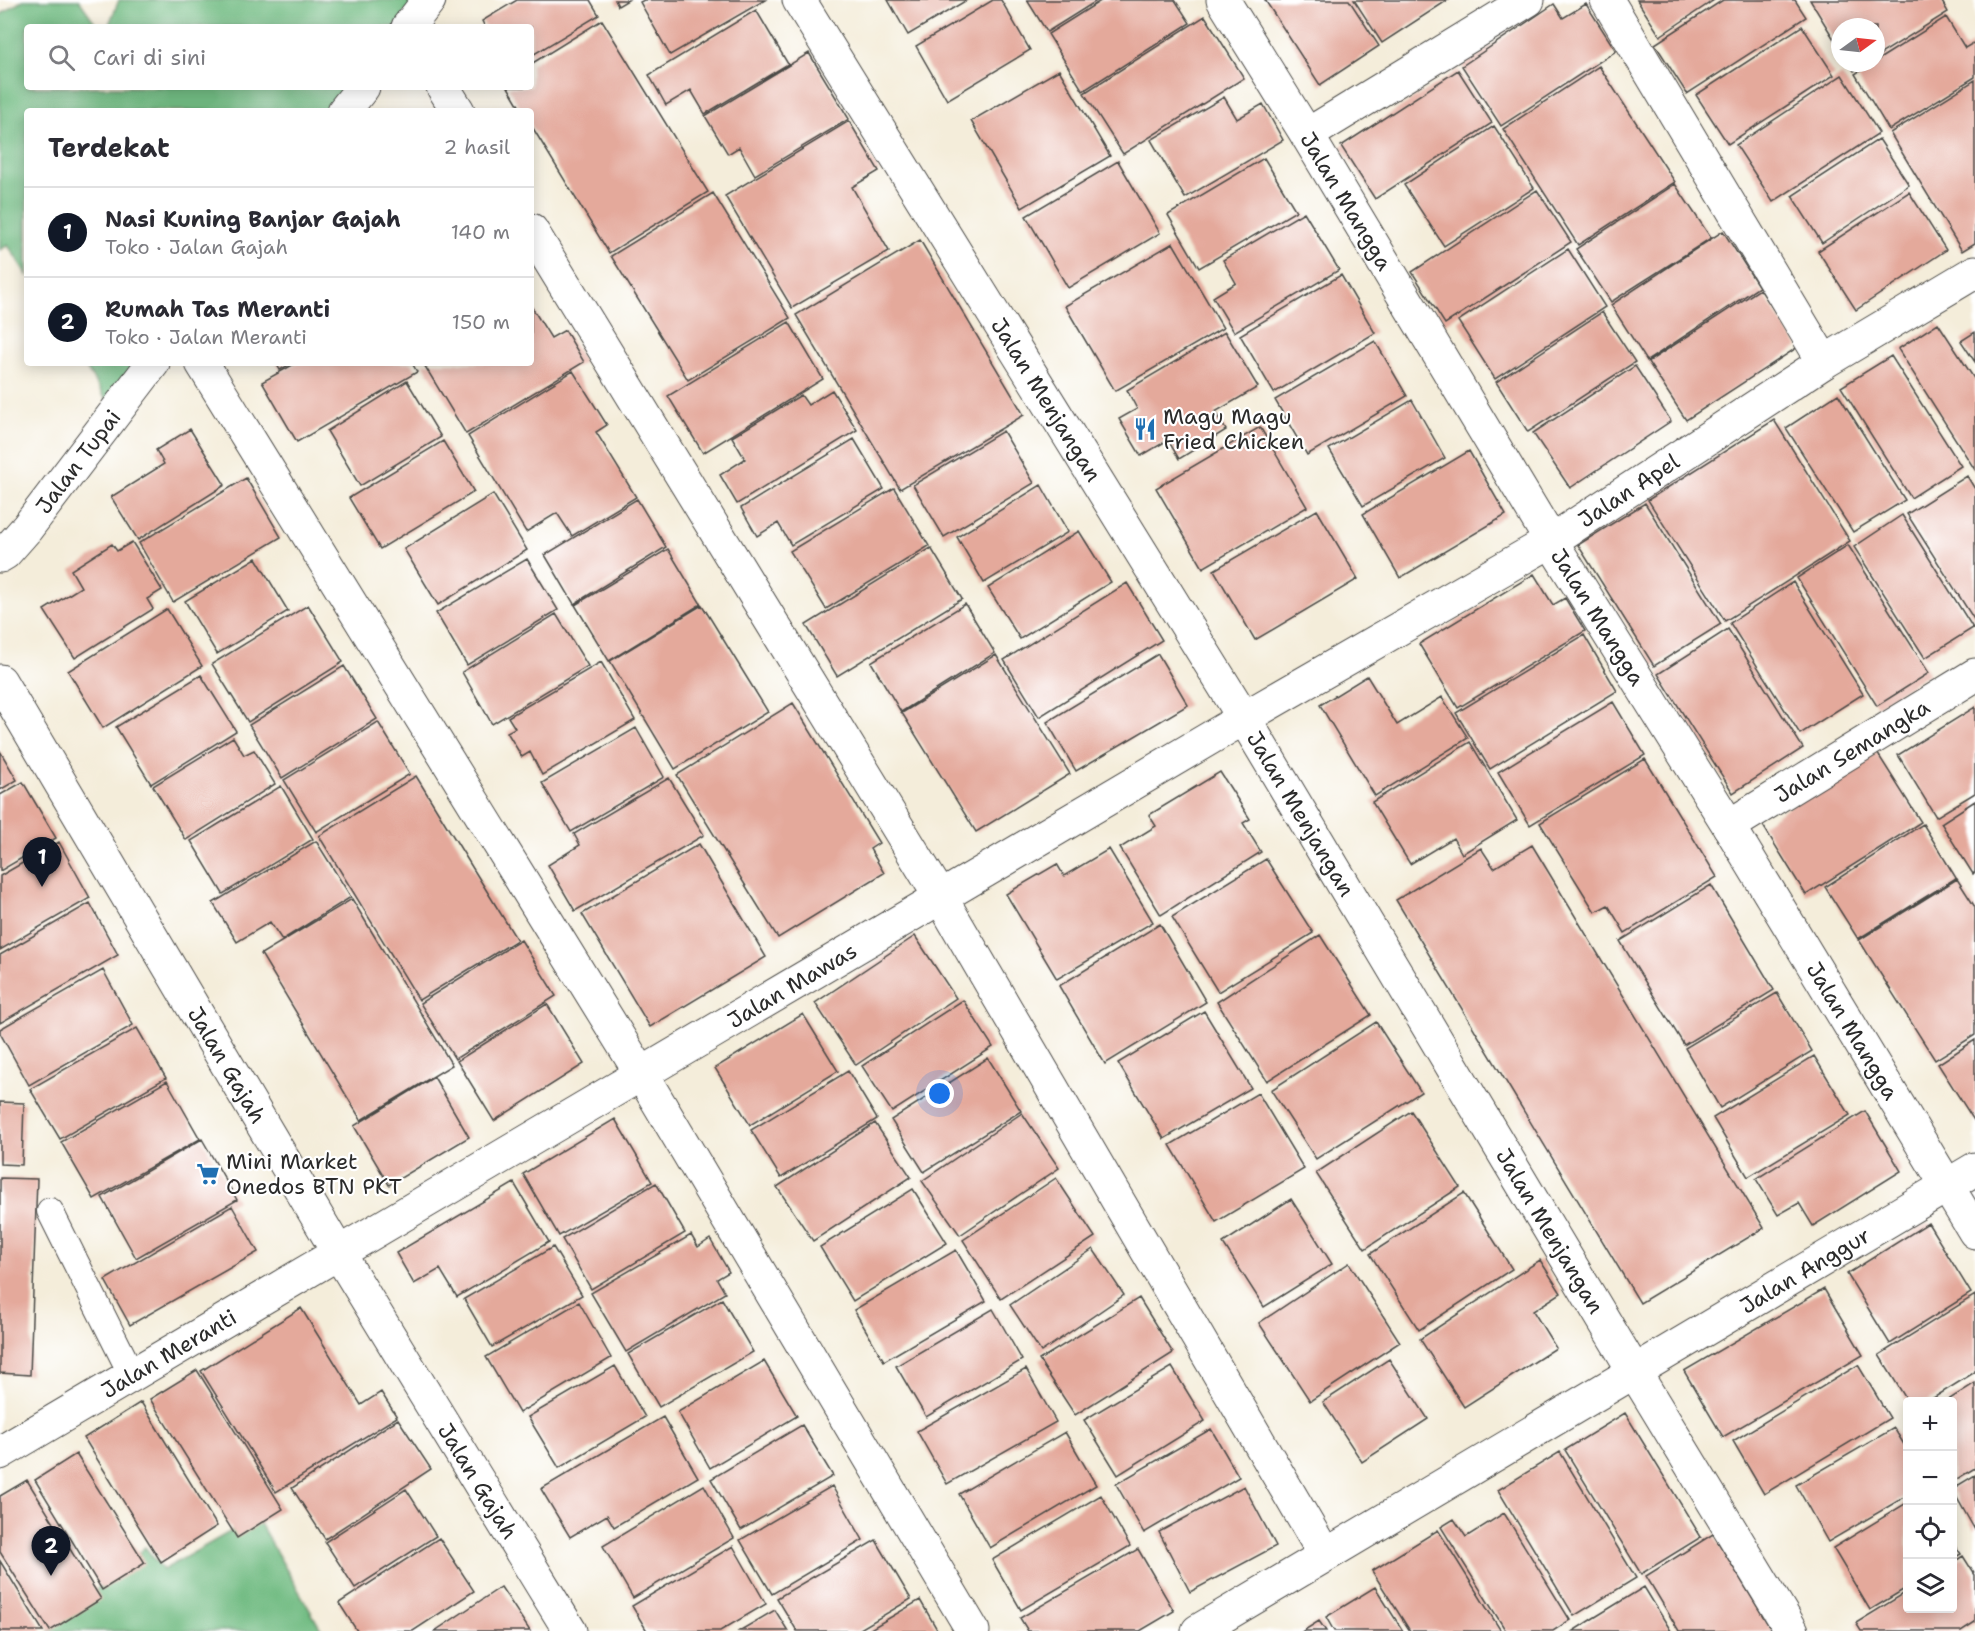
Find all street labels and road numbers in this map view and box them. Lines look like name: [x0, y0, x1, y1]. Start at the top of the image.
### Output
street label: Jalan Mangga: [1294, 127, 1399, 276]
street label: Jalan Menjangan: [984, 312, 1108, 487]
street label: Jalan Tupai: [29, 404, 127, 520]
street label: Jalan Apel: [1573, 447, 1685, 534]
street label: Jalan Mangga: [1544, 543, 1652, 691]
street label: Jalan Semangka: [1769, 692, 1935, 810]
street label: Jalan Menjangan: [1240, 726, 1361, 902]
street label: Jalan Mawas: [722, 936, 862, 1035]
street label: Jalan Mangga: [1800, 957, 1906, 1106]
street label: Jalan Gajah: [181, 1001, 273, 1129]
street label: Jalan Menjangan: [1489, 1143, 1610, 1319]
street label: Jalan Anggur: [1735, 1221, 1876, 1321]
street label: Jalan Meranti: [96, 1303, 242, 1405]
street label: Jalan Gajah: [431, 1418, 524, 1545]

